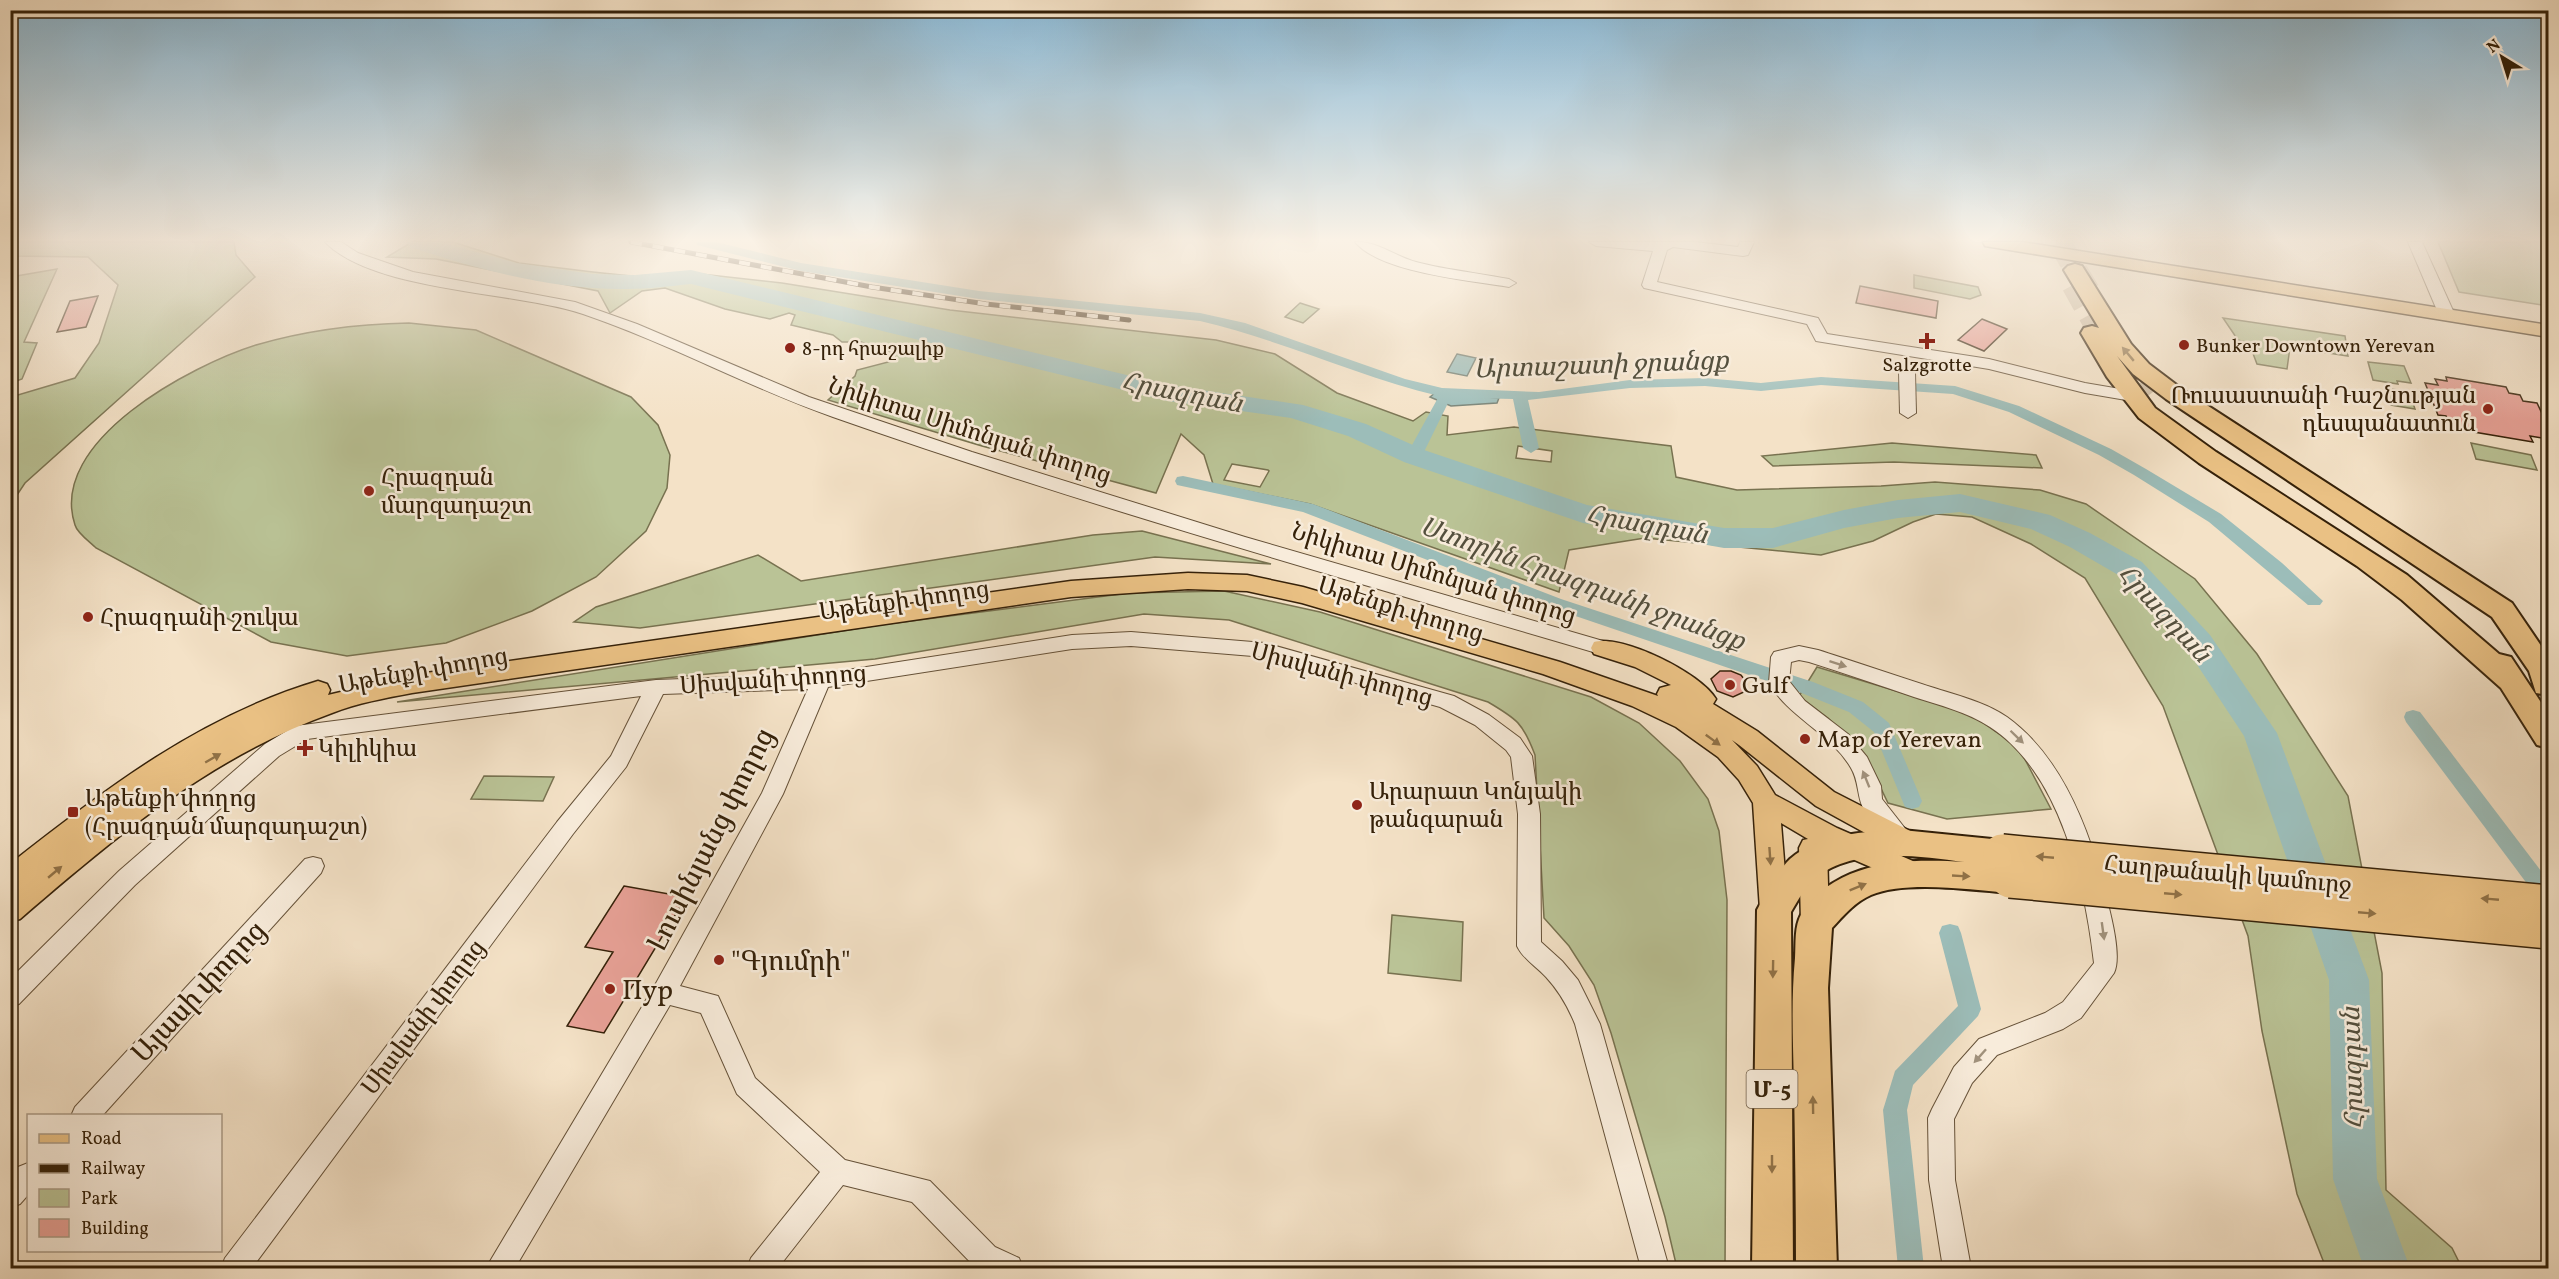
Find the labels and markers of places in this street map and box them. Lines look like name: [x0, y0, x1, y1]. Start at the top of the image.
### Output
marker: Salzgrotte: [1918, 332, 1936, 350]
place label: Bunker Downtown Yerevan: [2196, 333, 2435, 361]
place label: 8-րդ հրաշալիք: [802, 336, 944, 364]
marker: Bunker Downtown Yerevan: [2177, 338, 2191, 352]
marker: 8-րդ հրաշալիք: [783, 341, 797, 355]
place label: Salzgrotte: [1882, 352, 1972, 380]
place label: Ռուսաստանի Դաշնության դեսպանատուն: [2170, 380, 2476, 442]
marker: Ռուսաստանի Դաշնության դեսպանատուն: [2481, 402, 2495, 416]
place label: Հրազդան մարզադաշտ: [381, 462, 532, 524]
marker: Հրազդան մարզադաշտ: [362, 484, 376, 498]
place label: Հրազդանի շուկա: [100, 602, 298, 636]
marker: Հրազդանի շուկա: [81, 610, 95, 624]
place label: Gulf: [1742, 670, 1791, 704]
marker: Gulf: [1723, 678, 1737, 692]
place label: Map of Yerevan: [1817, 724, 1982, 758]
marker: Map of Yerevan: [1798, 732, 1812, 746]
place label: Կիլիկիա: [318, 733, 417, 767]
marker: Կիլիկիա: [296, 739, 314, 757]
place label: Արարատ Կոնյակի թանգարան: [1369, 776, 1582, 838]
place label: Աթենքի փողոց (Հրազդան մարզադաշտ): [85, 783, 367, 845]
marker: Արարատ Կոնյակի թանգարան: [1350, 798, 1364, 812]
marker: Աթենքի փողոց (Հրազդան մարզադաշտ): [66, 805, 80, 819]
place label: "Գյումրի": [731, 943, 851, 982]
marker: "Գյումրի": [712, 953, 726, 967]
place label: Пур: [622, 972, 673, 1011]
marker: Пур: [603, 982, 617, 996]

